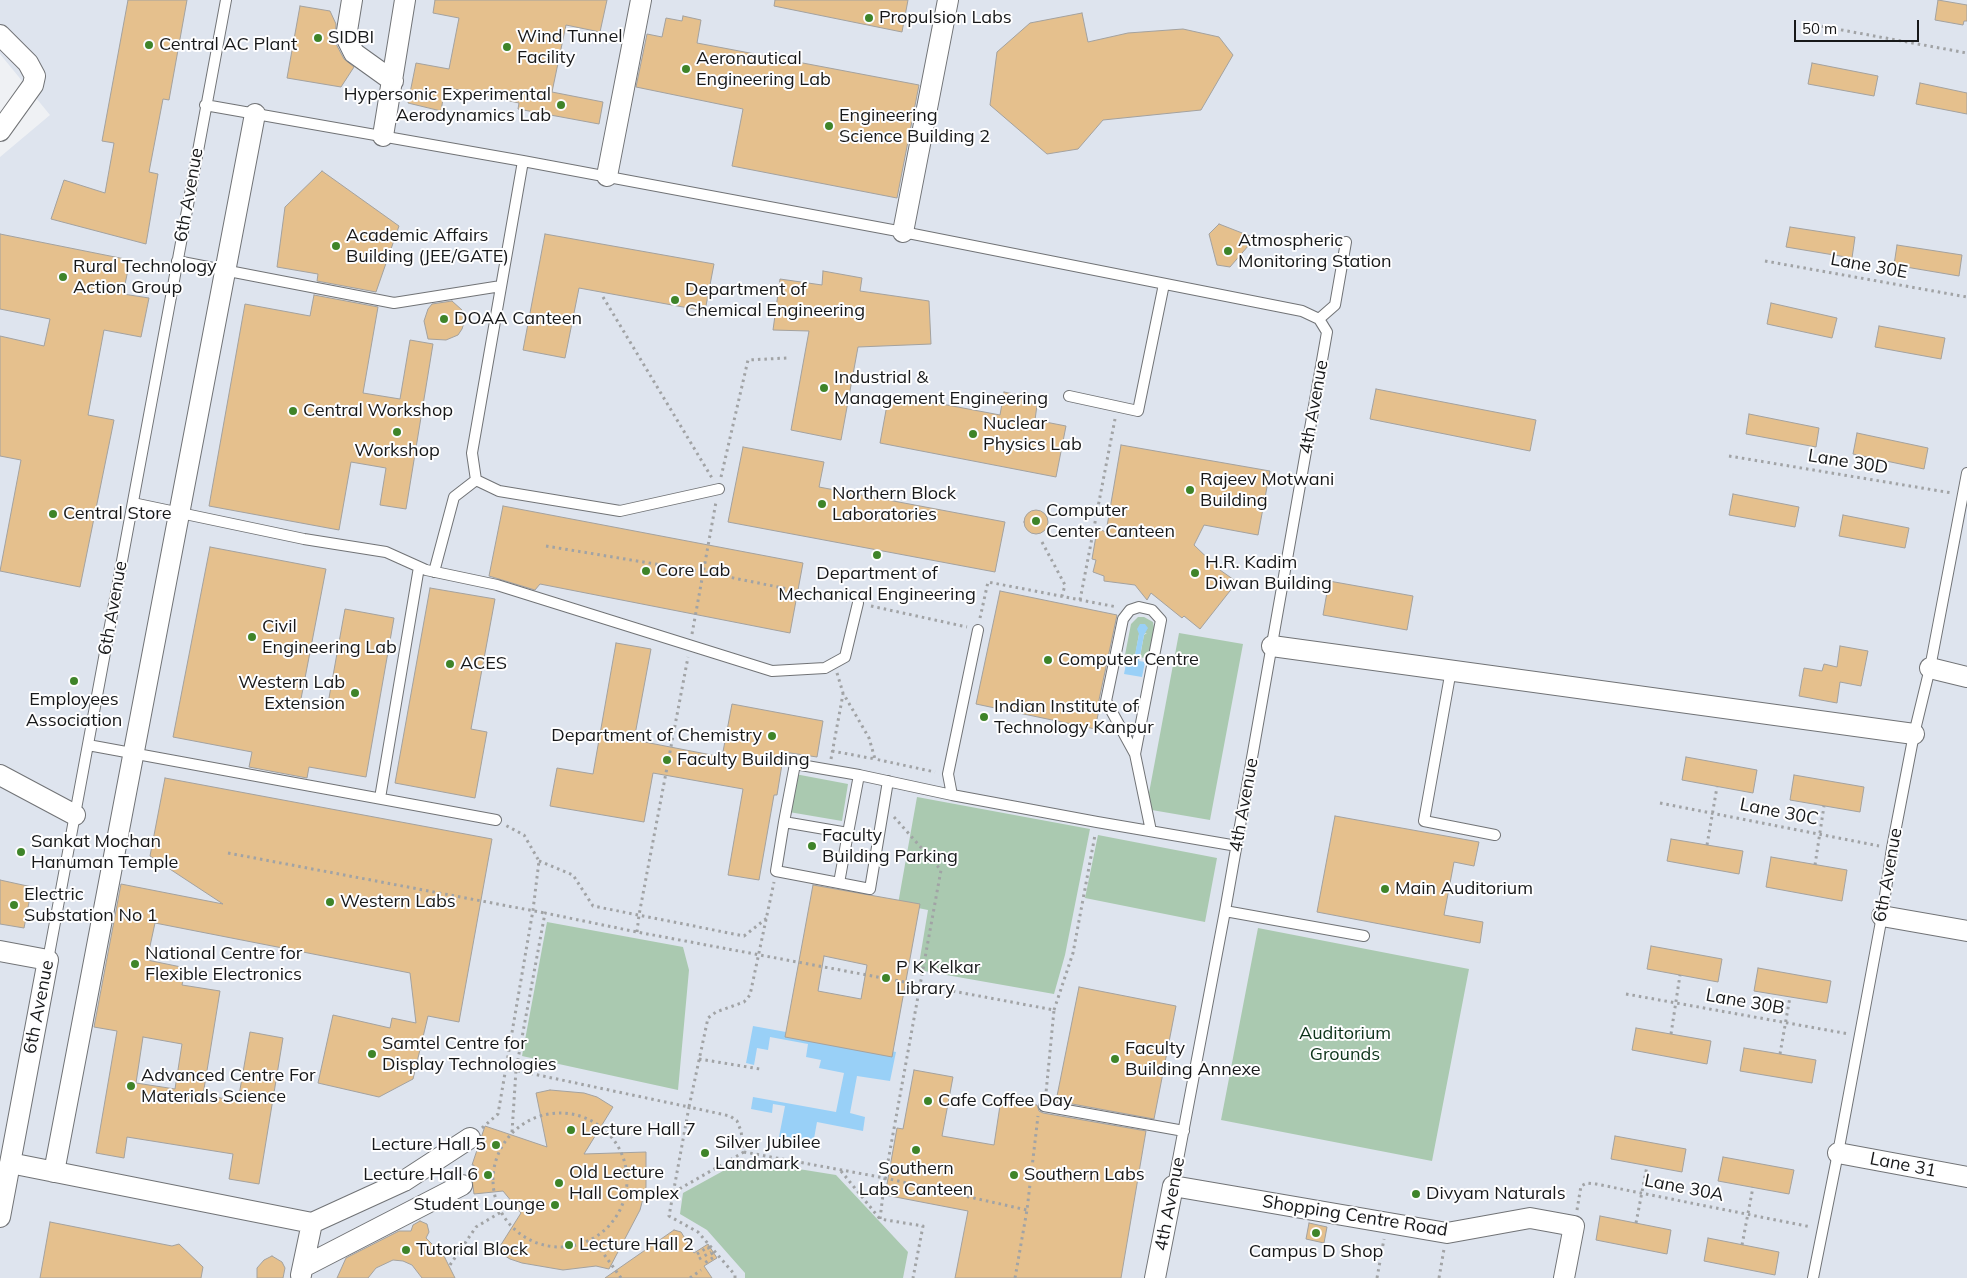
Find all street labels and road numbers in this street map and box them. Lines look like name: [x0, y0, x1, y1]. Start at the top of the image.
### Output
street label: 6th Avenue: [170, 146, 208, 244]
street label: Lane 30E: [1829, 249, 1909, 283]
street label: 4th Avenue: [1295, 358, 1333, 456]
street label: Lane 30D: [1806, 445, 1890, 479]
street label: 6th Avenue: [94, 559, 132, 657]
street label: 4th Avenue: [1225, 756, 1263, 854]
street label: Lane 30C: [1738, 794, 1820, 830]
street label: 6th Avenue: [1869, 826, 1907, 924]
street label: 6th Avenue: [19, 958, 59, 1056]
street label: Lane 30B: [1704, 984, 1786, 1020]
street label: Lane 31: [1868, 1148, 1938, 1182]
street label: 4th Avenue: [1150, 1155, 1190, 1253]
street label: Lane 30A: [1642, 1170, 1726, 1206]
street label: Shopping Centre Road: [1261, 1191, 1449, 1241]

